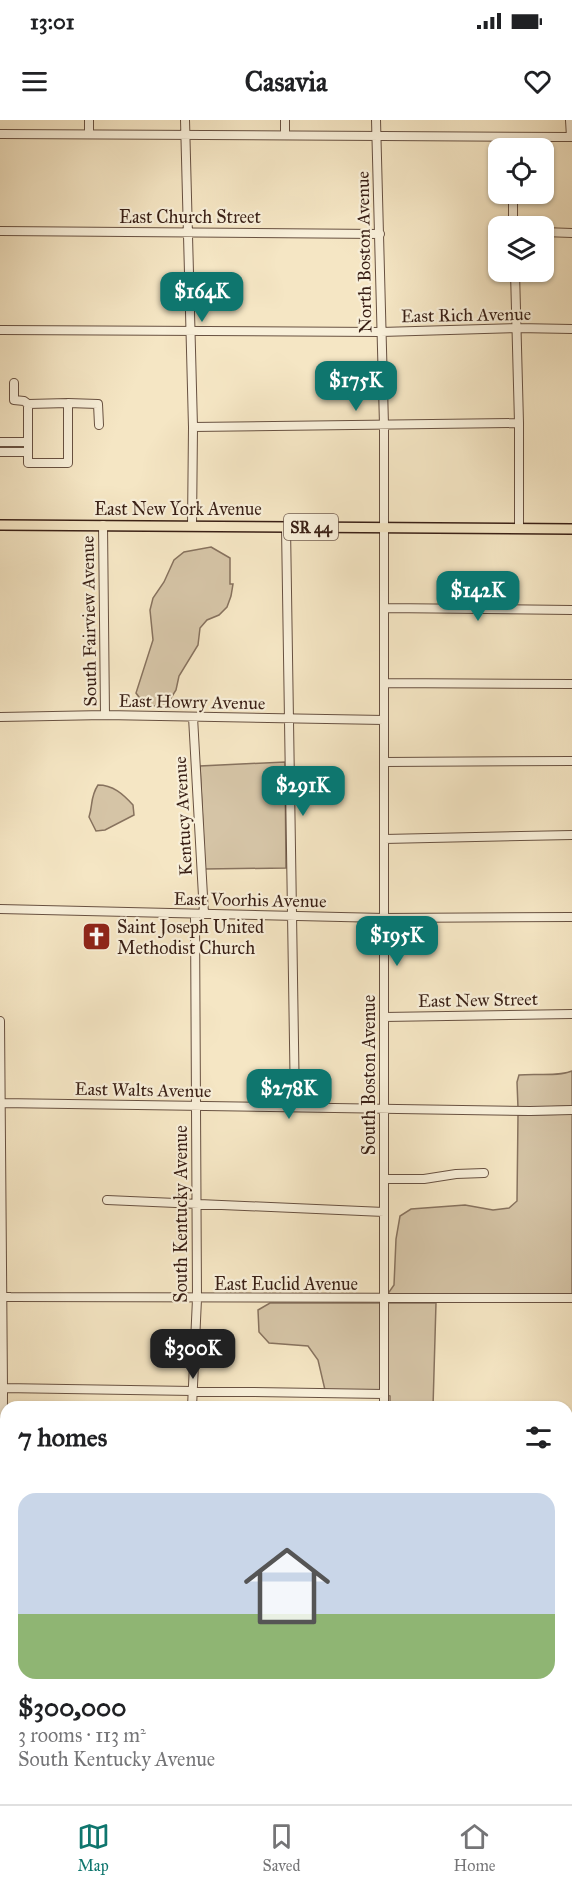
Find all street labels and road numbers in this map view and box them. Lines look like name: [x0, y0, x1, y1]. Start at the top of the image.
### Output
street label: North Boston Avenue: [352, 171, 376, 333]
street label: East Church Street: [119, 206, 262, 228]
street label: East Rich Avenue: [401, 303, 531, 327]
street label: East New York Avenue: [94, 498, 262, 520]
road number: SR 44: [284, 514, 338, 540]
street label: South Fairview Avenue: [77, 535, 101, 707]
street label: East Howry Avenue: [118, 690, 266, 714]
street label: Kentucy Avenue: [169, 756, 197, 876]
street label: East Voorhis Avenue: [173, 888, 327, 912]
street label: East New Street: [418, 988, 539, 1012]
street label: South Boston Avenue: [358, 995, 380, 1155]
street label: East Walts Avenue: [74, 1078, 212, 1102]
street label: South Kentucky Avenue: [170, 1125, 192, 1303]
street label: East Euclid Avenue: [214, 1273, 358, 1295]

